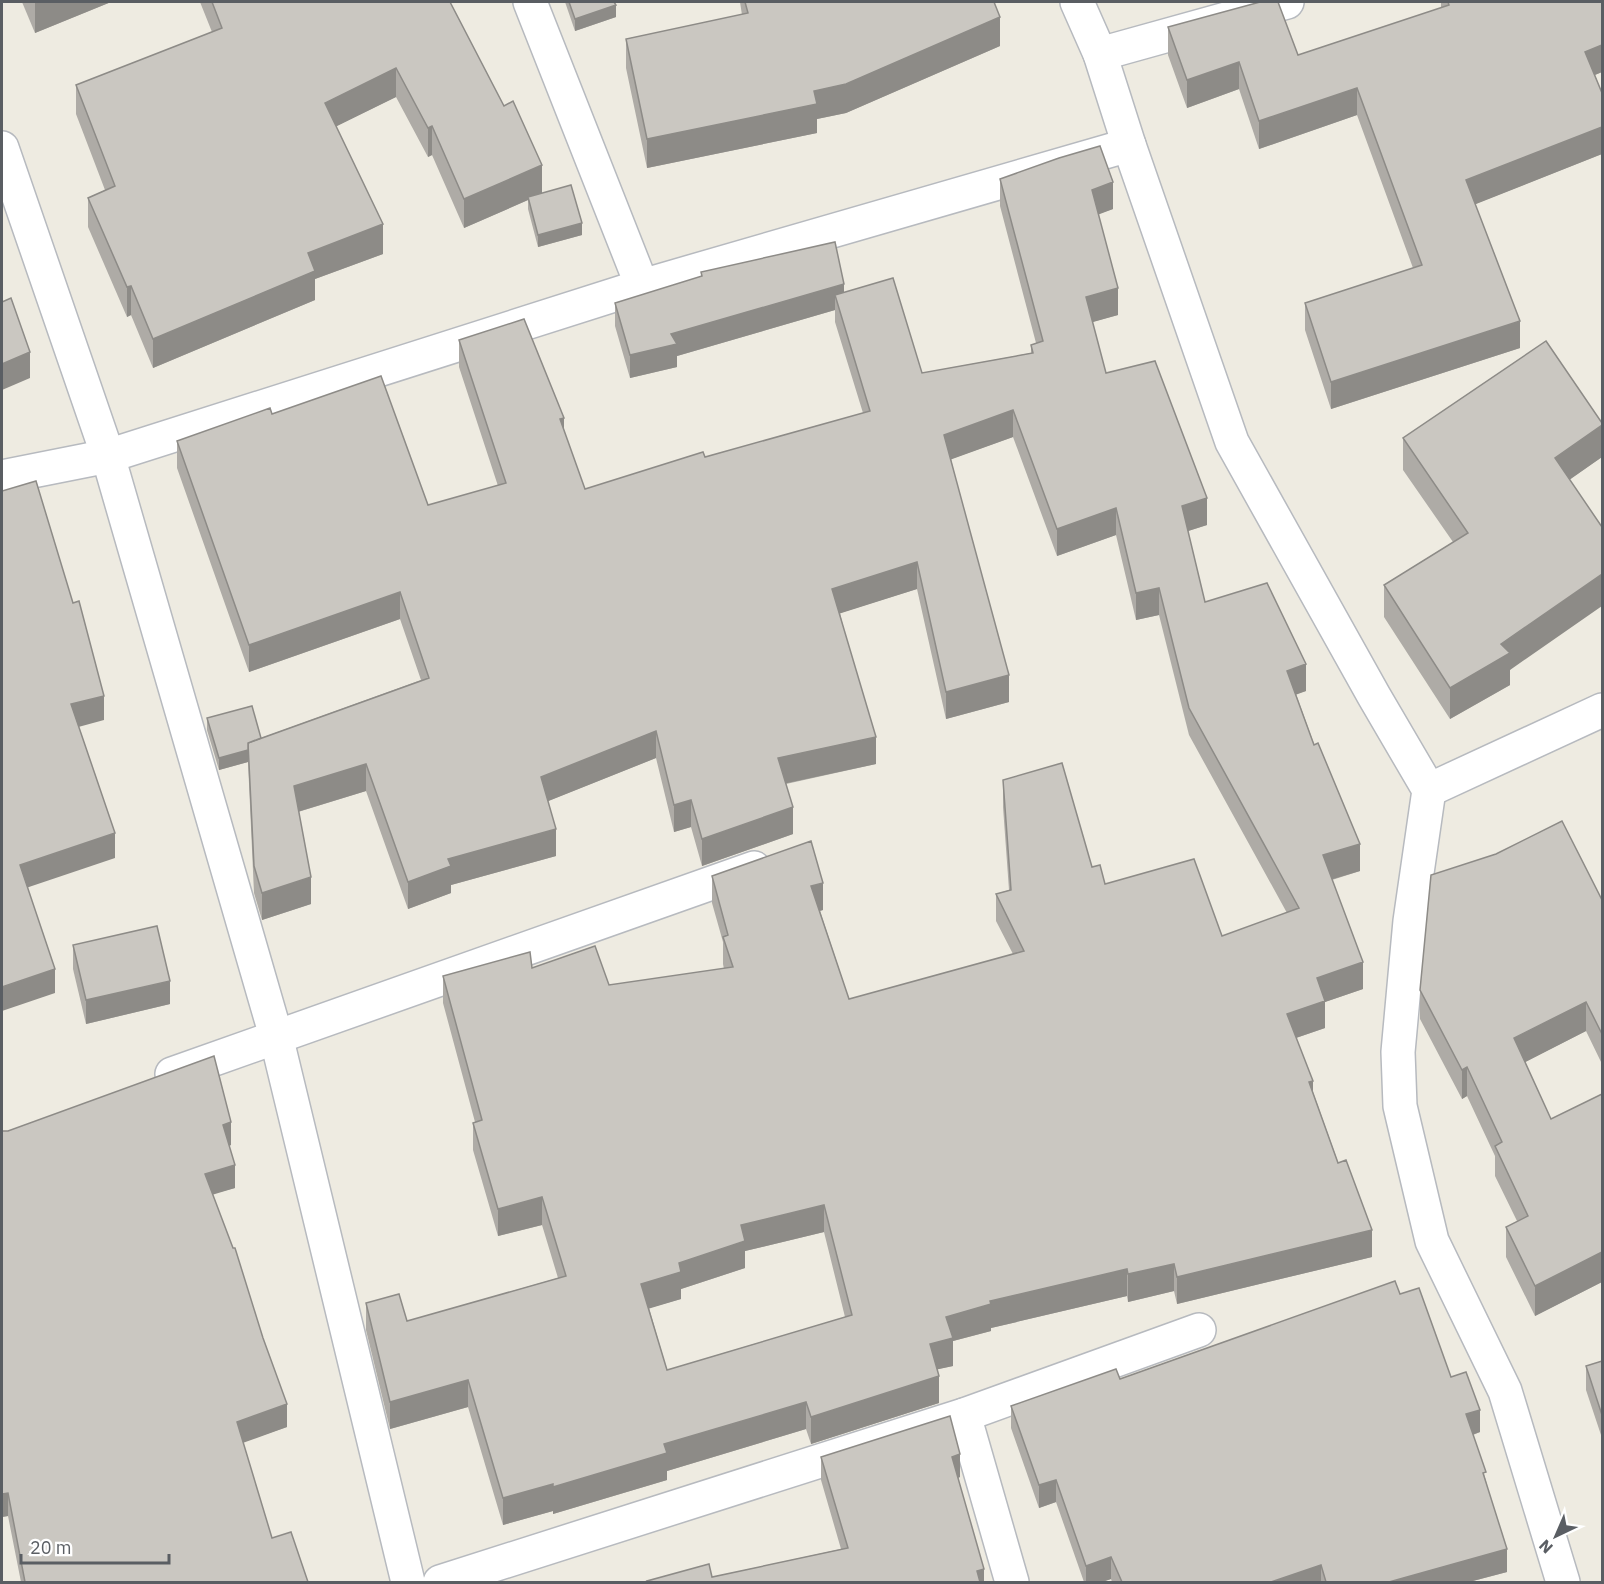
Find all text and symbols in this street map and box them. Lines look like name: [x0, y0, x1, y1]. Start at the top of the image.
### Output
north arrow: [1526, 1506, 1586, 1566]
scale bar: [21, 1527, 170, 1565]
text: 20 m: [30, 1536, 72, 1559]
text: N: [1534, 1536, 1557, 1558]

